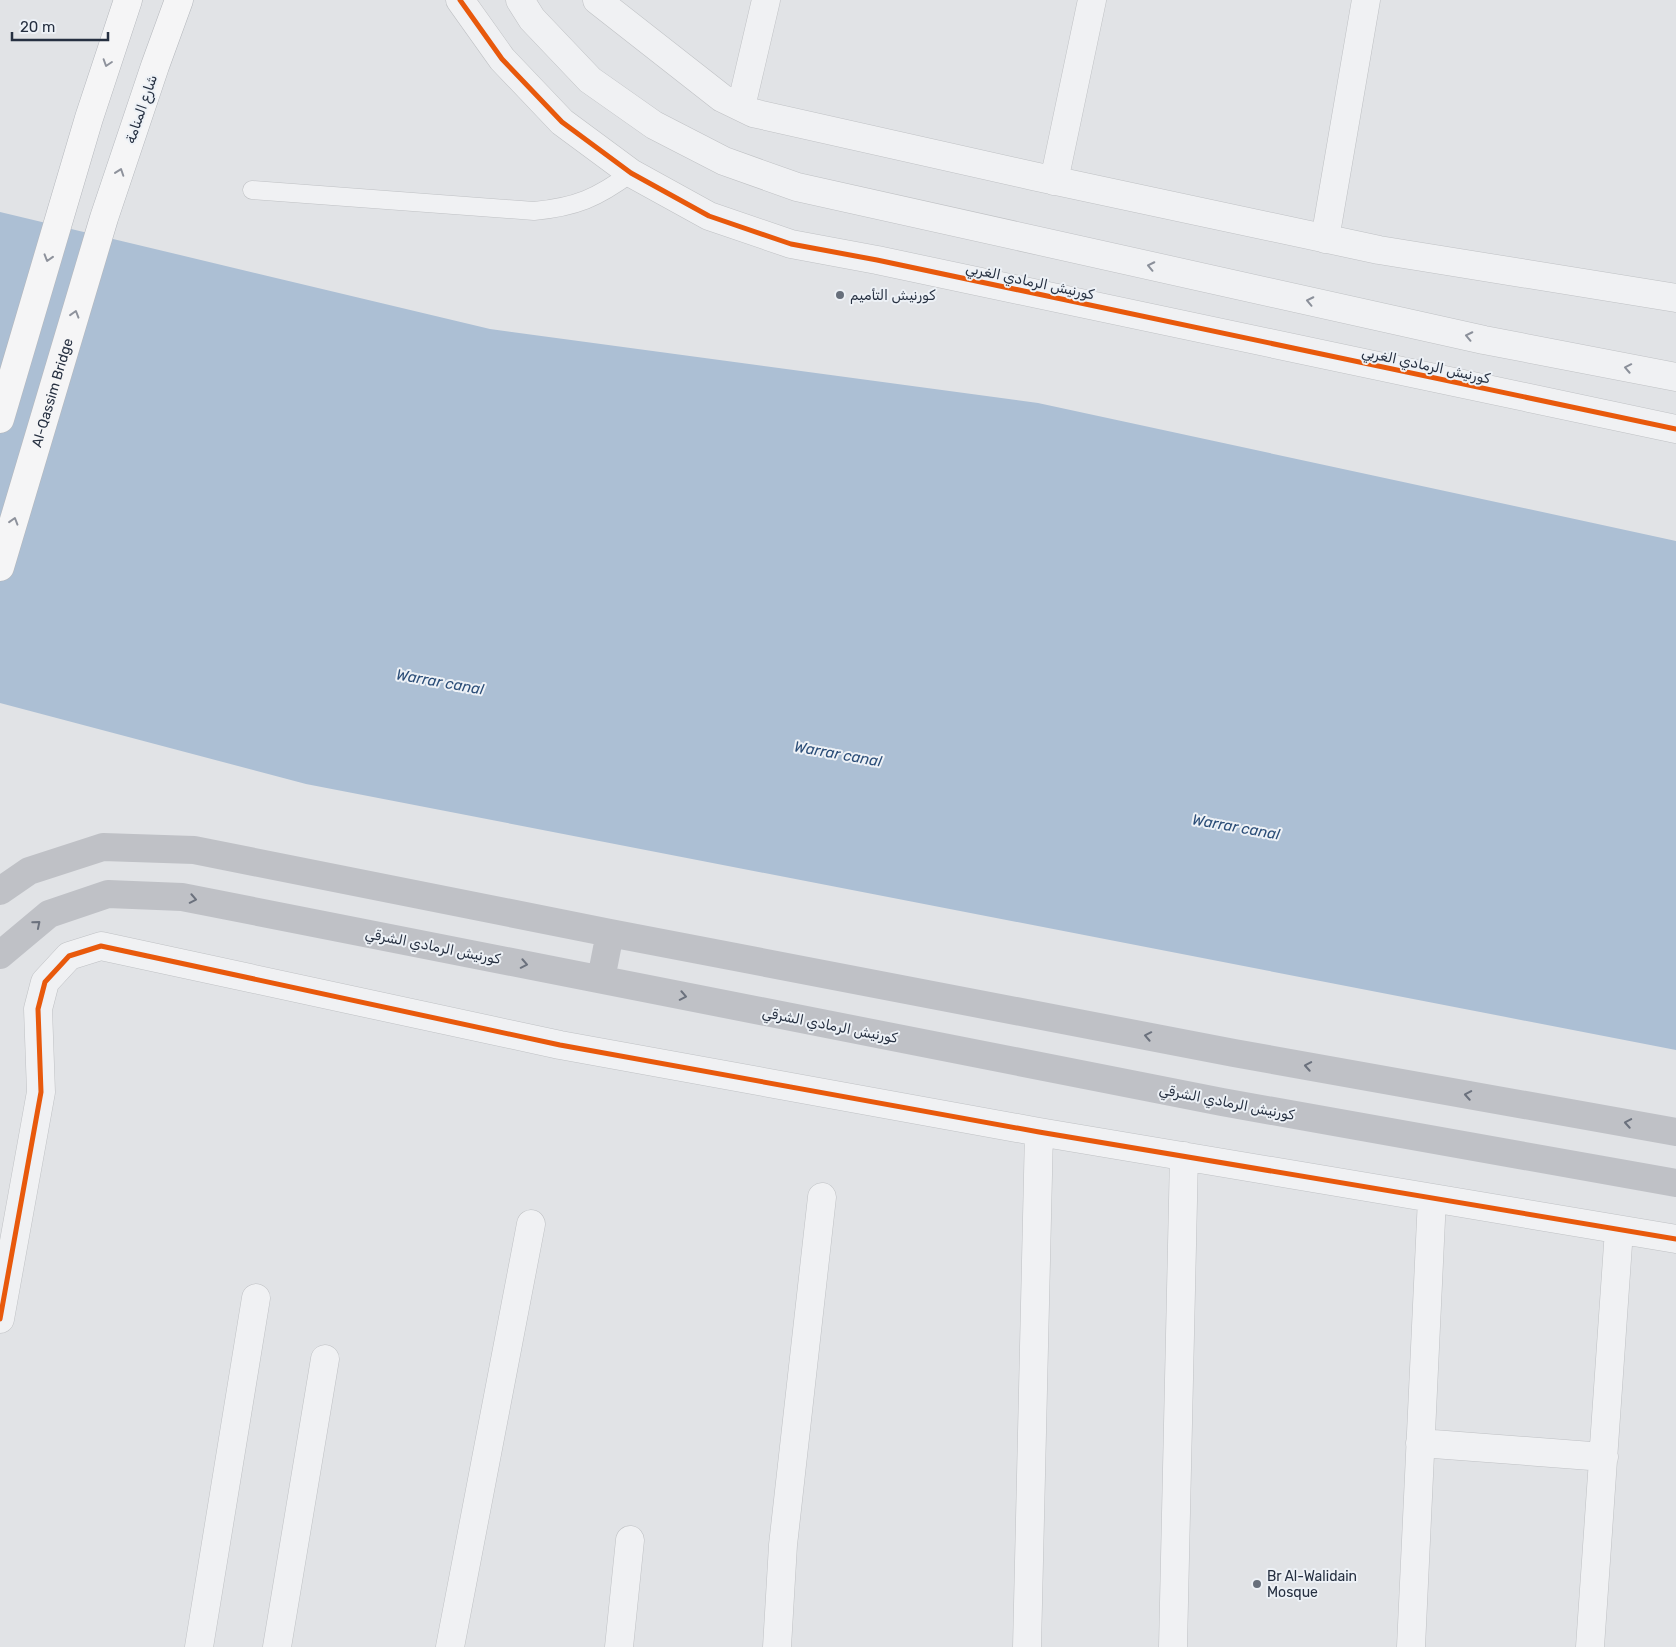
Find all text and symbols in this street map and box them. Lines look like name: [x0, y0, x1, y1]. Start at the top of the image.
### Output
scale bar: [12, 10, 109, 42]
text: 20 m: [20, 18, 55, 36]
one-way arrow: [102, 58, 112, 67]
street label: شارع المنامة: [122, 73, 163, 146]
one-way arrow: [114, 168, 124, 176]
one-way arrow: [43, 253, 53, 261]
street label: كورنيش الرمادي الغربي: [964, 260, 1096, 306]
one-way arrow: [1147, 261, 1156, 272]
place label: كورنيش التأميم: [850, 287, 936, 304]
marker: كورنيش التأميم: [834, 289, 846, 301]
one-way arrow: [1306, 296, 1315, 307]
one-way arrow: [70, 311, 80, 319]
one-way arrow: [1464, 331, 1473, 342]
street label: Al-Qassim Bridge: [28, 336, 77, 449]
street label: كورنيش الرمادي الغربي: [1360, 344, 1492, 390]
one-way arrow: [1624, 363, 1633, 374]
one-way arrow: [8, 517, 18, 525]
water label: Warrar canal: [395, 665, 486, 699]
water label: Warrar canal: [793, 737, 884, 771]
water label: Warrar canal: [1191, 810, 1282, 844]
one-way arrow: [188, 893, 197, 903]
one-way arrow: [32, 920, 41, 929]
street label: كورنيش الرمادي الشرقي: [363, 925, 503, 970]
one-way arrow: [519, 958, 528, 969]
one-way arrow: [679, 990, 688, 1000]
street label: كورنيش الرمادي الشرقي: [760, 1004, 900, 1049]
one-way arrow: [1144, 1032, 1153, 1042]
one-way arrow: [1304, 1062, 1312, 1072]
street label: كورنيش الرمادي الشرقي: [1157, 1081, 1297, 1126]
one-way arrow: [1464, 1090, 1472, 1100]
one-way arrow: [1624, 1119, 1632, 1129]
place label: Br Al-Walidain Mosque: [1267, 1568, 1357, 1601]
marker: Br Al-Walidain Mosque: [1251, 1578, 1263, 1590]

